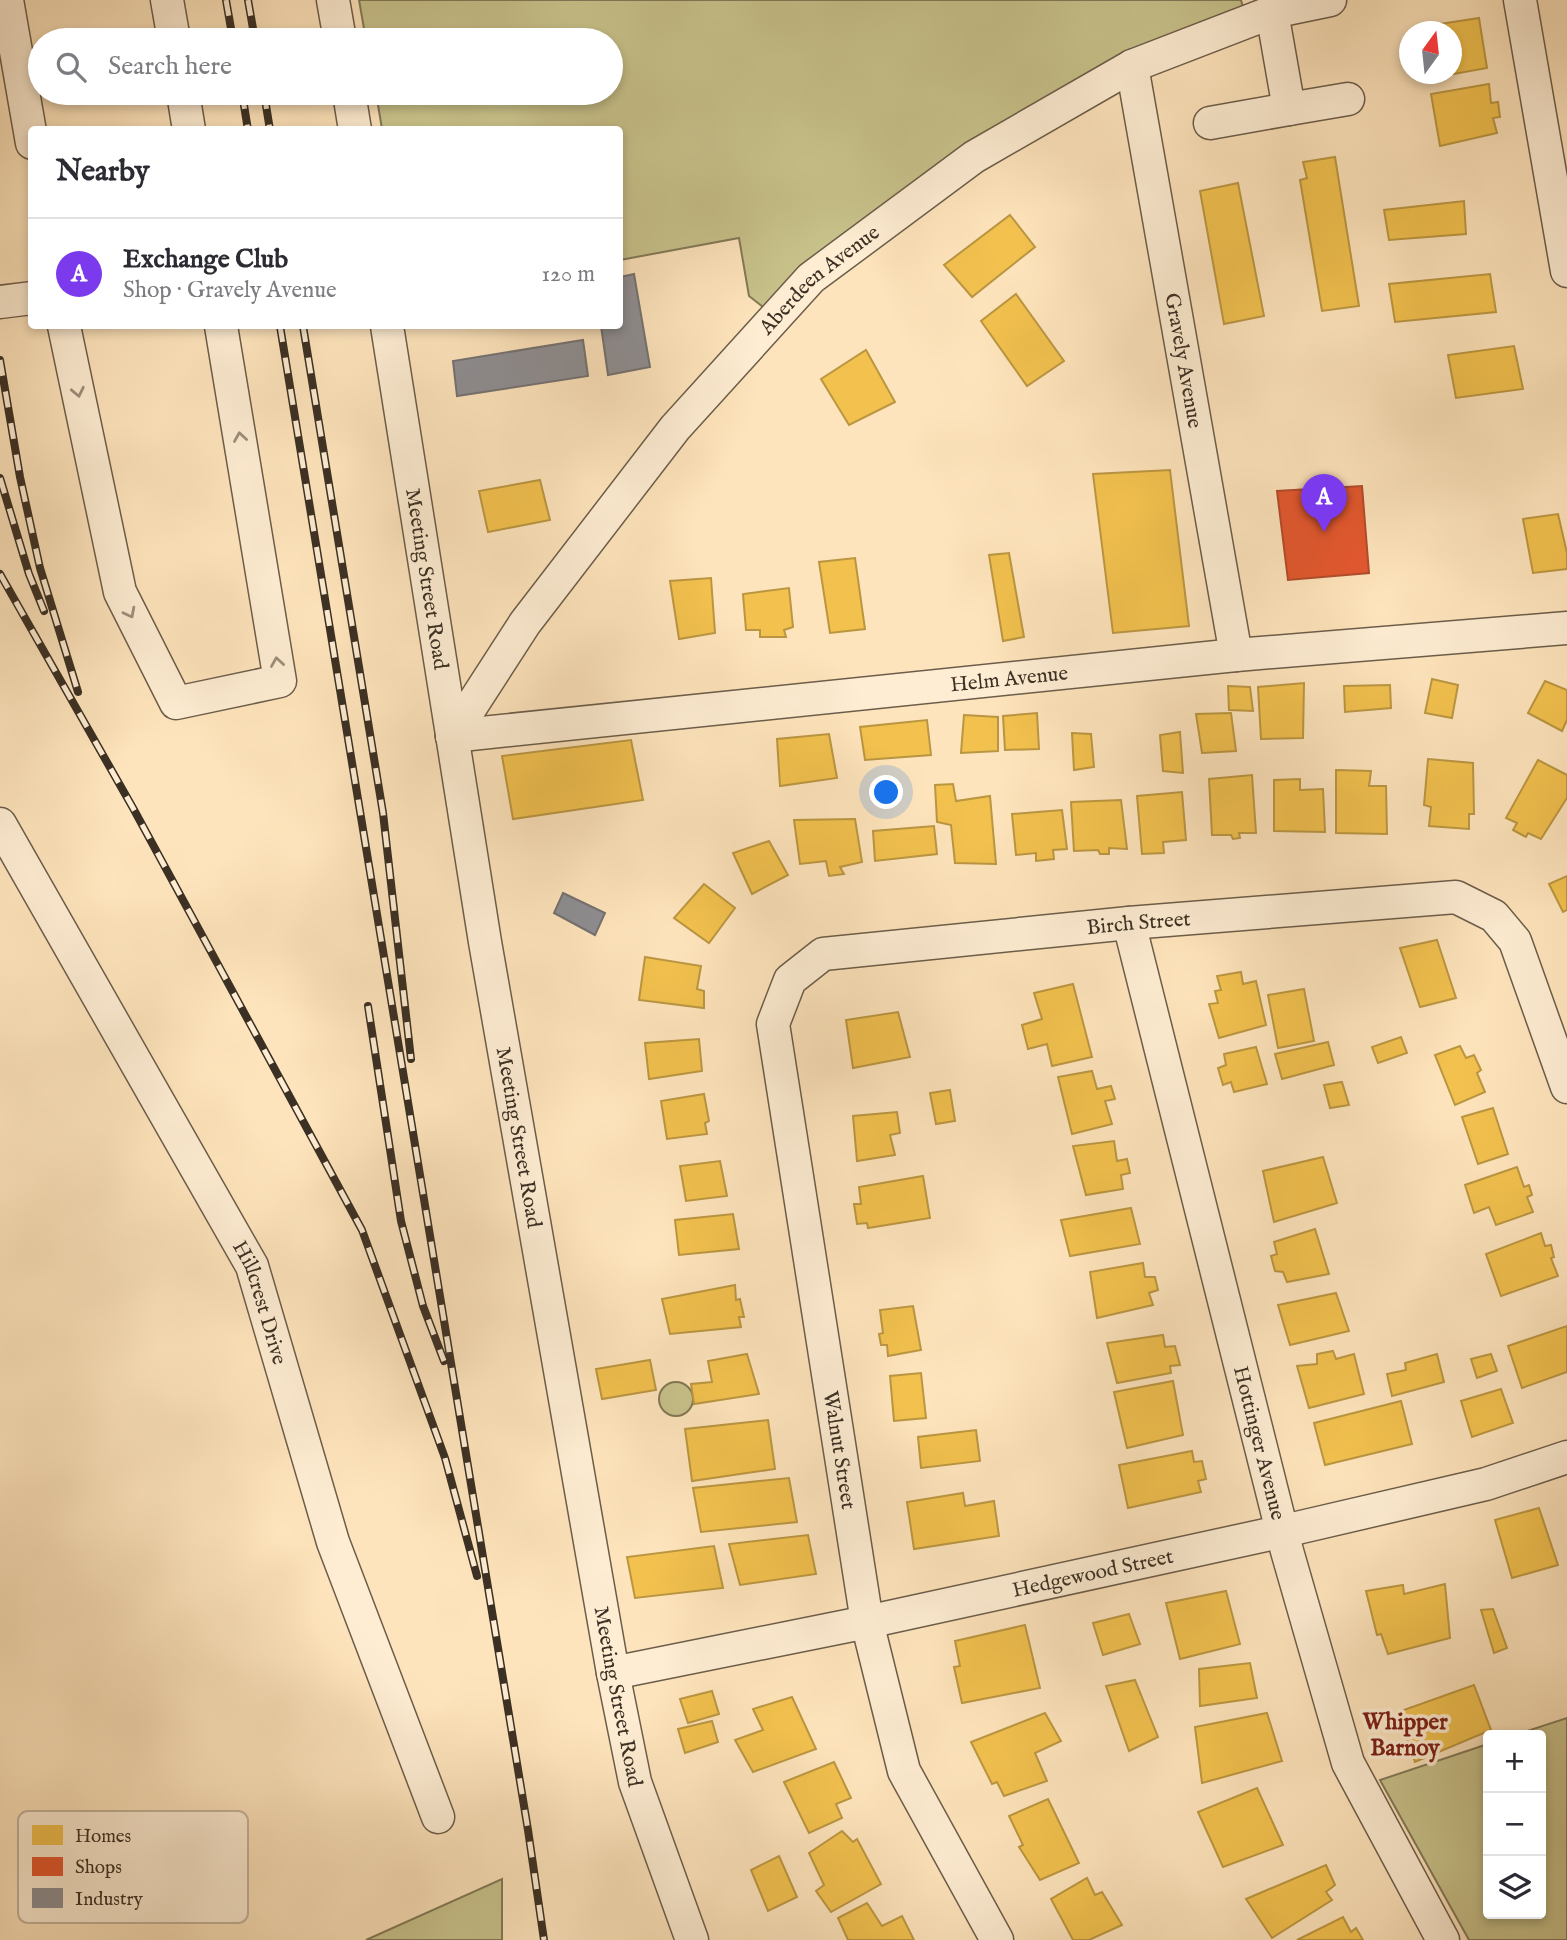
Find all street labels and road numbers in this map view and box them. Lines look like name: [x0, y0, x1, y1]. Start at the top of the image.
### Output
street label: Aberdeen Avenue: [753, 220, 886, 342]
street label: Gravely Avenue: [1157, 291, 1208, 431]
street label: Meeting Street Road: [398, 486, 454, 672]
street label: Helm Avenue: [949, 660, 1070, 699]
street label: Birch Street: [1085, 906, 1192, 942]
street label: Meeting Street Road: [489, 1045, 547, 1231]
street label: Hillcrest Drive: [225, 1236, 292, 1368]
street label: Hottinger Avenue: [1226, 1363, 1291, 1523]
street label: Walnut Street: [816, 1389, 861, 1511]
street label: Hedgewood Street: [1010, 1544, 1176, 1605]
street label: Meeting Street Road: [587, 1604, 648, 1790]

